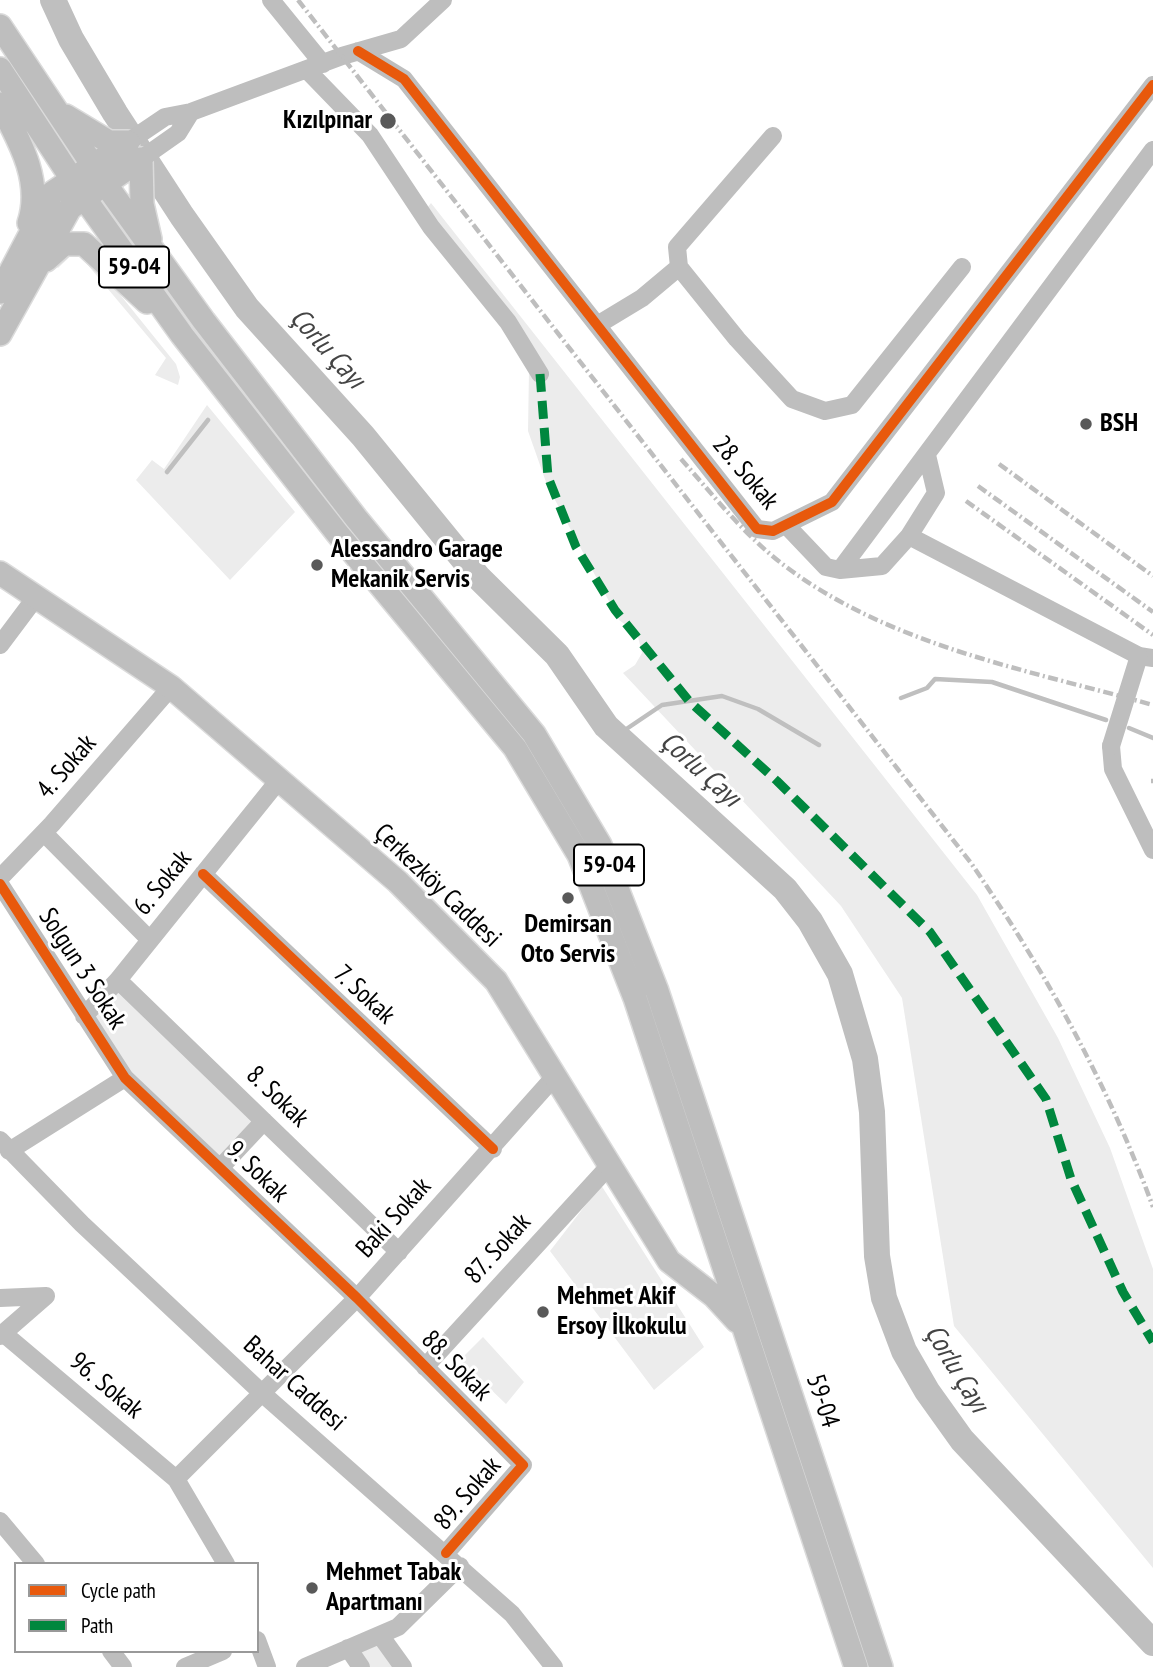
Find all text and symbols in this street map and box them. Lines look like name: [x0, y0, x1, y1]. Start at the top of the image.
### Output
place label: Kızılpınar: [283, 105, 372, 137]
marker: Kızılpınar: [378, 111, 398, 131]
road number: 59-04: [99, 246, 169, 288]
water label: Çorlu Çayı: [282, 302, 372, 396]
place label: BSH: [1100, 408, 1138, 440]
marker: BSH: [1078, 416, 1094, 432]
street label: 28. Sokak: [705, 430, 785, 516]
place label: Alessandro Garage Mekanik Servis: [331, 534, 503, 596]
marker: Alessandro Garage Mekanik Servis: [309, 557, 325, 573]
water label: Çorlu Çayı: [653, 725, 747, 815]
street label: 4. Sokak: [31, 729, 103, 805]
street label: Çerkezköy Caddesi: [367, 818, 507, 954]
street label: 6. Sokak: [127, 844, 199, 922]
road number: 59-04: [574, 844, 644, 886]
marker: Demirsan Oto Servis: [560, 890, 576, 906]
street label: Solgun 3 Sokak: [31, 903, 133, 1035]
place label: Demirsan Oto Servis: [521, 909, 615, 970]
street label: 7. Sokak: [327, 959, 401, 1031]
street label: 8. Sokak: [239, 1060, 315, 1134]
street label: 9. Sokak: [219, 1135, 295, 1209]
street label: Baki Sokak: [350, 1172, 438, 1264]
street label: 87. Sokak: [458, 1207, 538, 1291]
place label: Mehmet Akif Ersoy İlkokulu: [557, 1281, 687, 1342]
marker: Mehmet Akif Ersoy İlkokulu: [535, 1304, 551, 1320]
water label: Çorlu Çayı: [917, 1319, 995, 1419]
street label: 88. Sokak: [414, 1324, 498, 1408]
street label: Bahar Caddesi: [236, 1330, 352, 1438]
street label: 96. Sokak: [63, 1346, 149, 1426]
street label: 59-04: [799, 1370, 845, 1432]
street label: 89. Sokak: [428, 1451, 508, 1537]
place label: Mehmet Tabak Apartmanı: [326, 1557, 461, 1618]
legend: [14, 1562, 259, 1653]
text: Cycle path: [81, 1577, 156, 1604]
marker: Mehmet Tabak Apartmanı: [304, 1580, 320, 1596]
text: Path: [81, 1612, 113, 1639]

